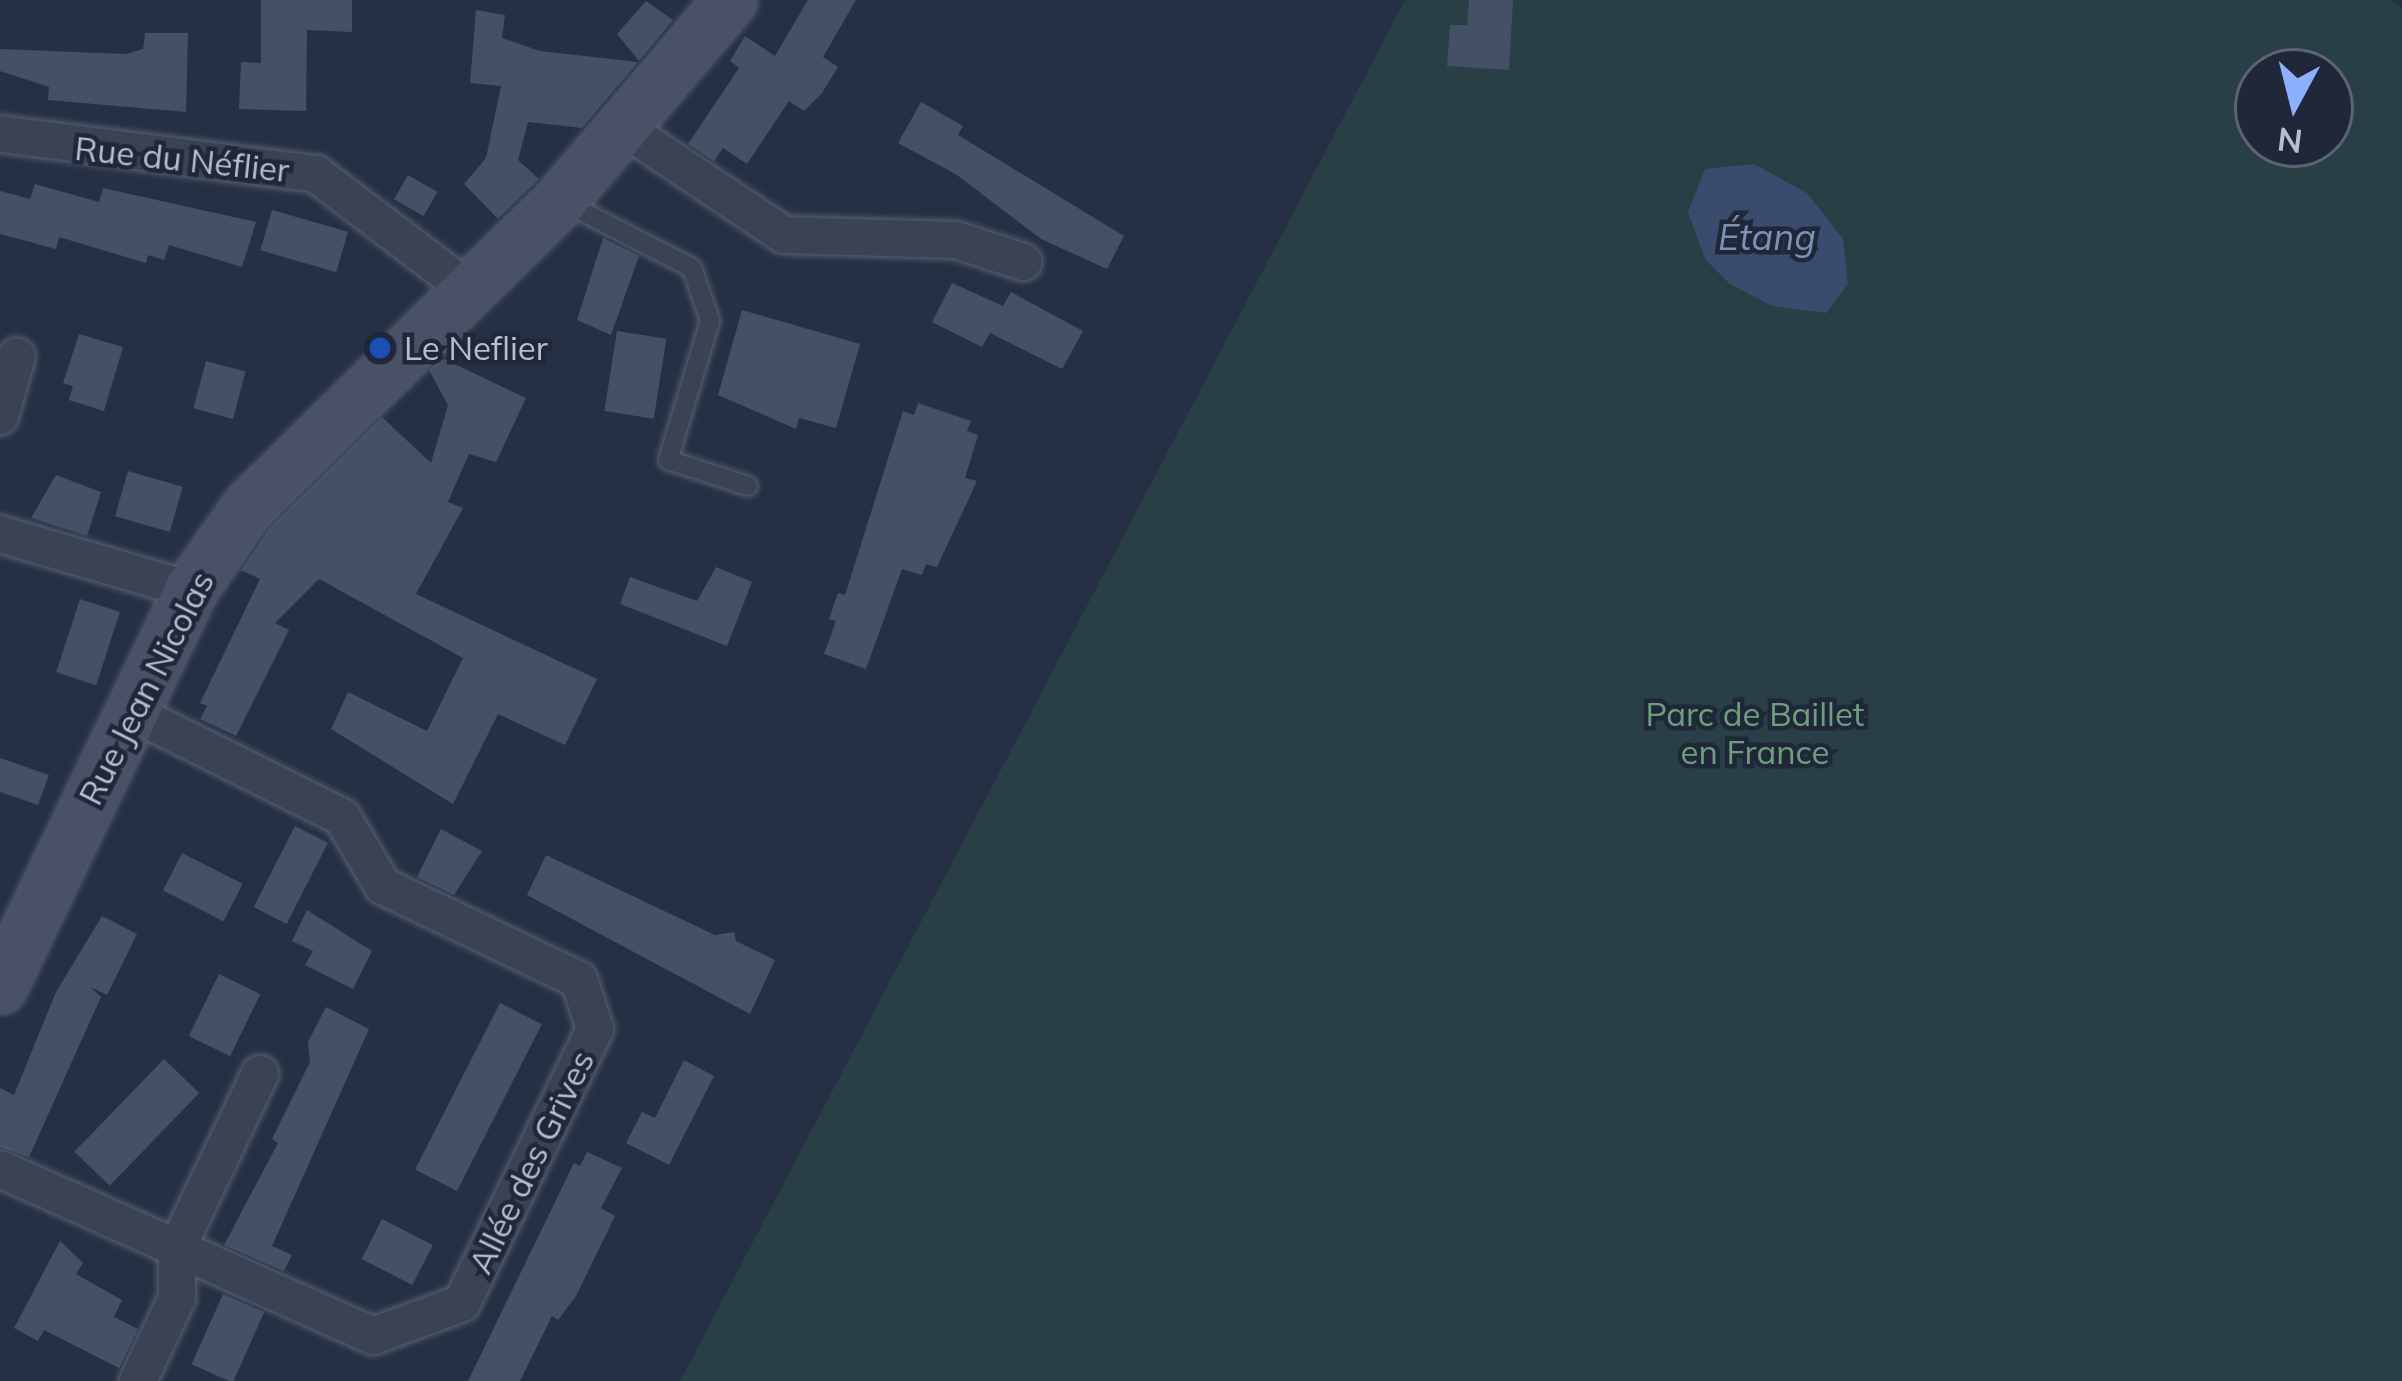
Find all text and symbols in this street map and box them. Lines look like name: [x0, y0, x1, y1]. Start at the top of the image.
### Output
north arrow: [2234, 48, 2354, 168]
text: N: [2275, 119, 2305, 163]
street label: Rue du Néflier: [73, 128, 291, 190]
water label: Étang: [1718, 215, 1816, 259]
place label: Le Neflier: [404, 328, 548, 368]
marker: Le Neflier: [367, 335, 393, 361]
street label: Rue Jean Nicolas: [70, 565, 222, 811]
park label: Parc de Baillet en France: [1646, 694, 1864, 772]
street label: Allée des Grives: [460, 1044, 602, 1280]

